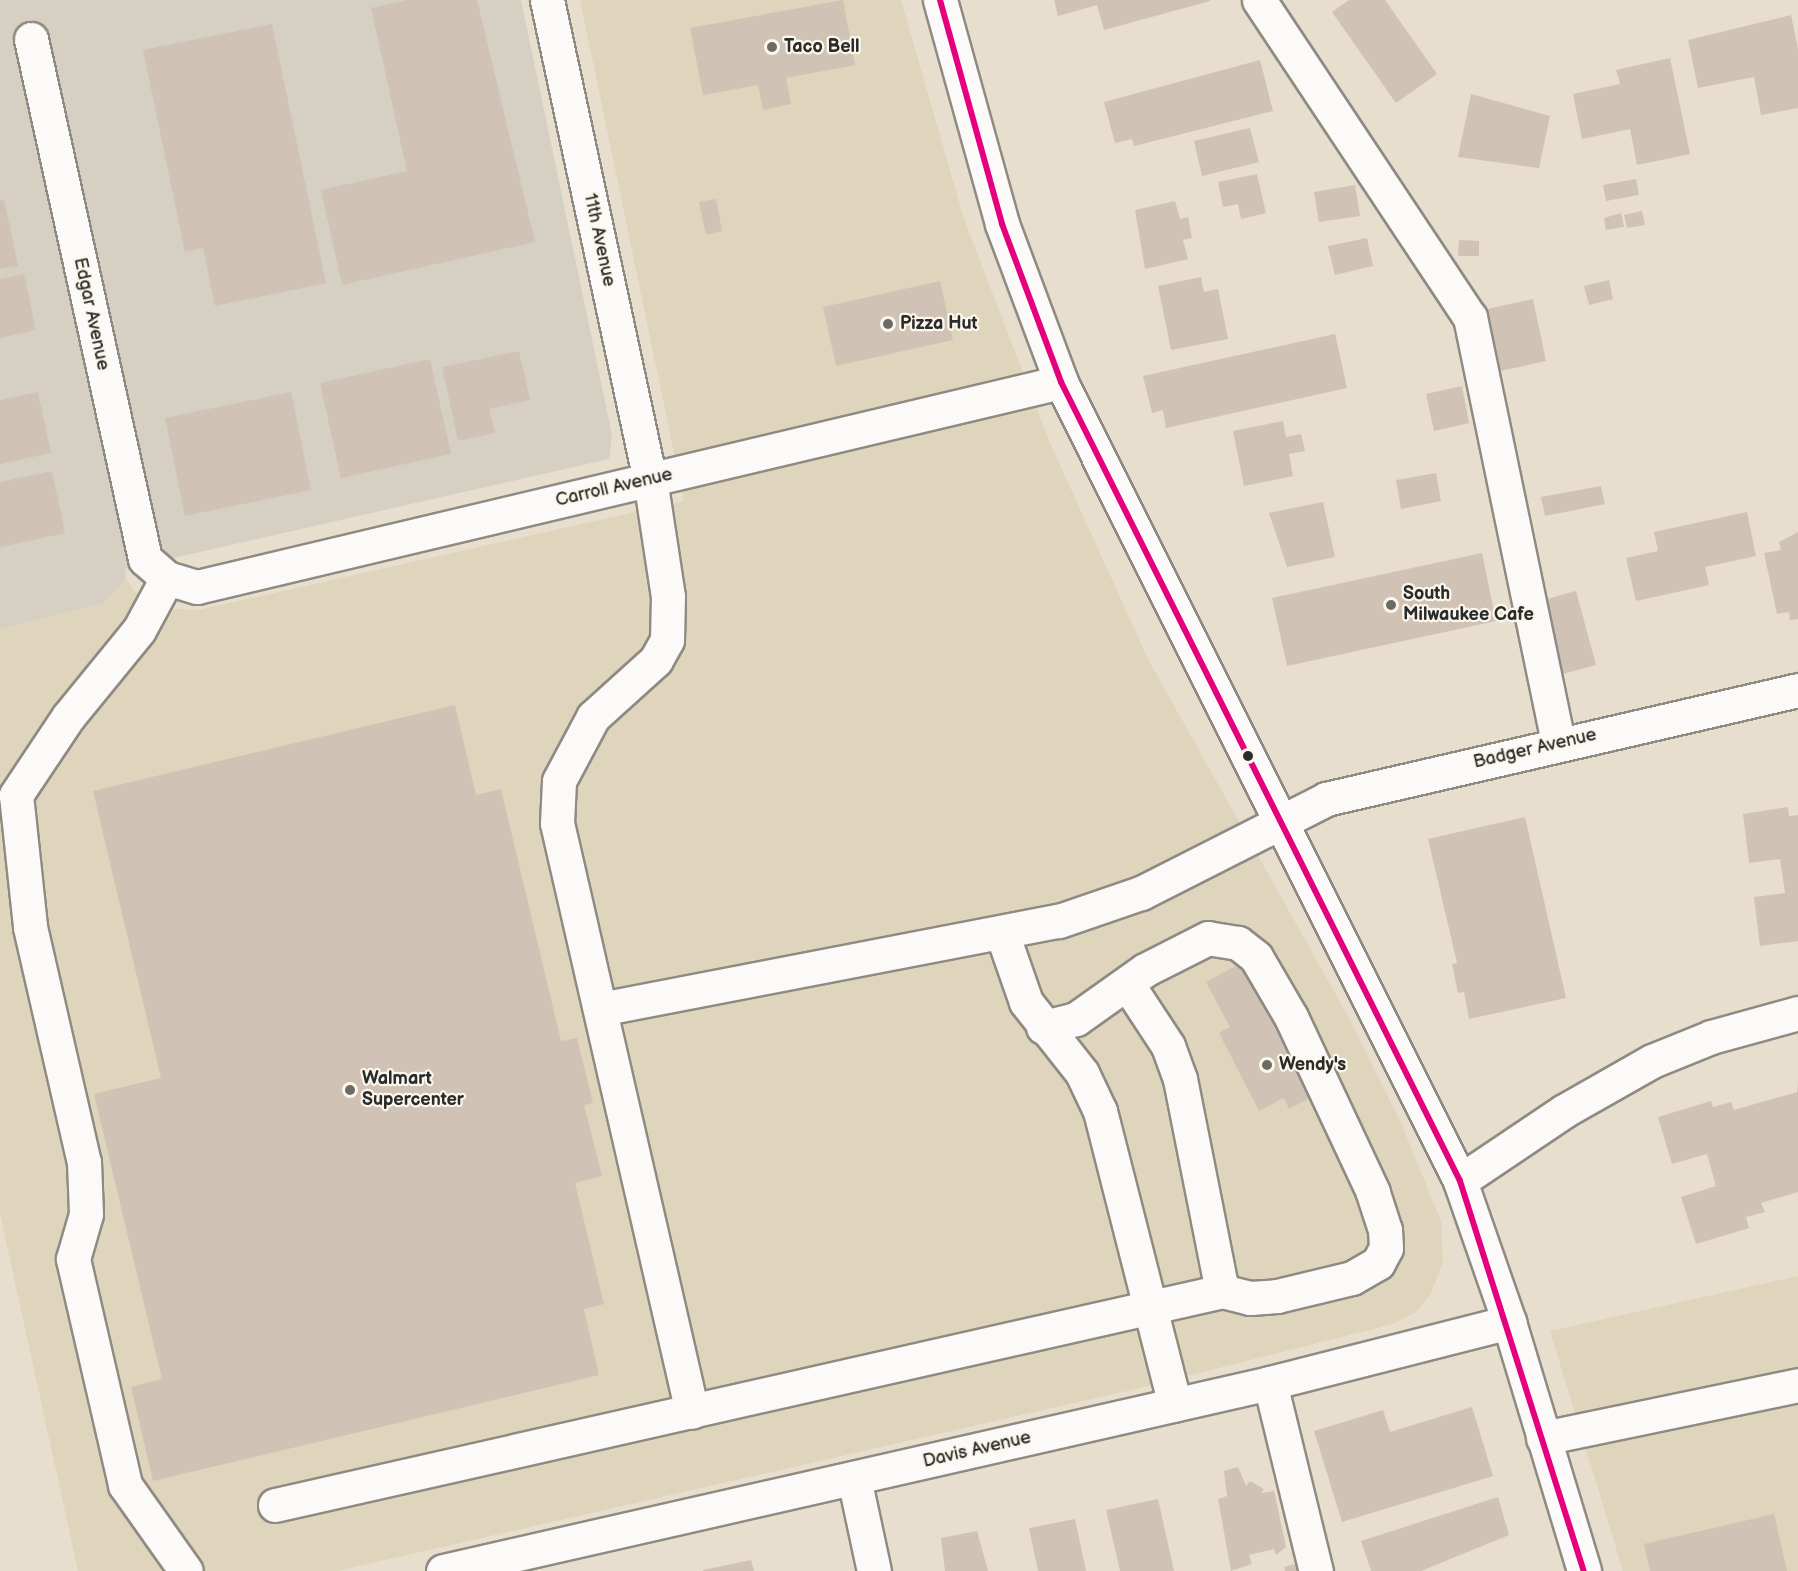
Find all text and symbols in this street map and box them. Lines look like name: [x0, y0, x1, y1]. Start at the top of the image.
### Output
place label: Taco Bell: [784, 36, 860, 58]
marker: Taco Bell: [765, 40, 779, 54]
street label: 11th Avenue: [579, 191, 619, 289]
street label: Edgar Avenue: [69, 256, 113, 372]
place label: Pizza Hut: [900, 313, 978, 335]
marker: Pizza Hut: [881, 317, 895, 331]
street label: Carroll Avenue: [554, 464, 674, 512]
place label: South Milwaukee Cafe: [1403, 584, 1534, 626]
marker: South Milwaukee Cafe: [1384, 598, 1398, 612]
street label: Badger Avenue: [1471, 724, 1599, 774]
unlabelled marker: [1242, 750, 1254, 762]
place label: Wendy's: [1279, 1054, 1346, 1076]
marker: Wendy's: [1260, 1058, 1274, 1072]
place label: Walmart Supercenter: [362, 1069, 464, 1112]
marker: Walmart Supercenter: [343, 1083, 357, 1097]
street label: Davis Avenue: [921, 1427, 1033, 1473]

